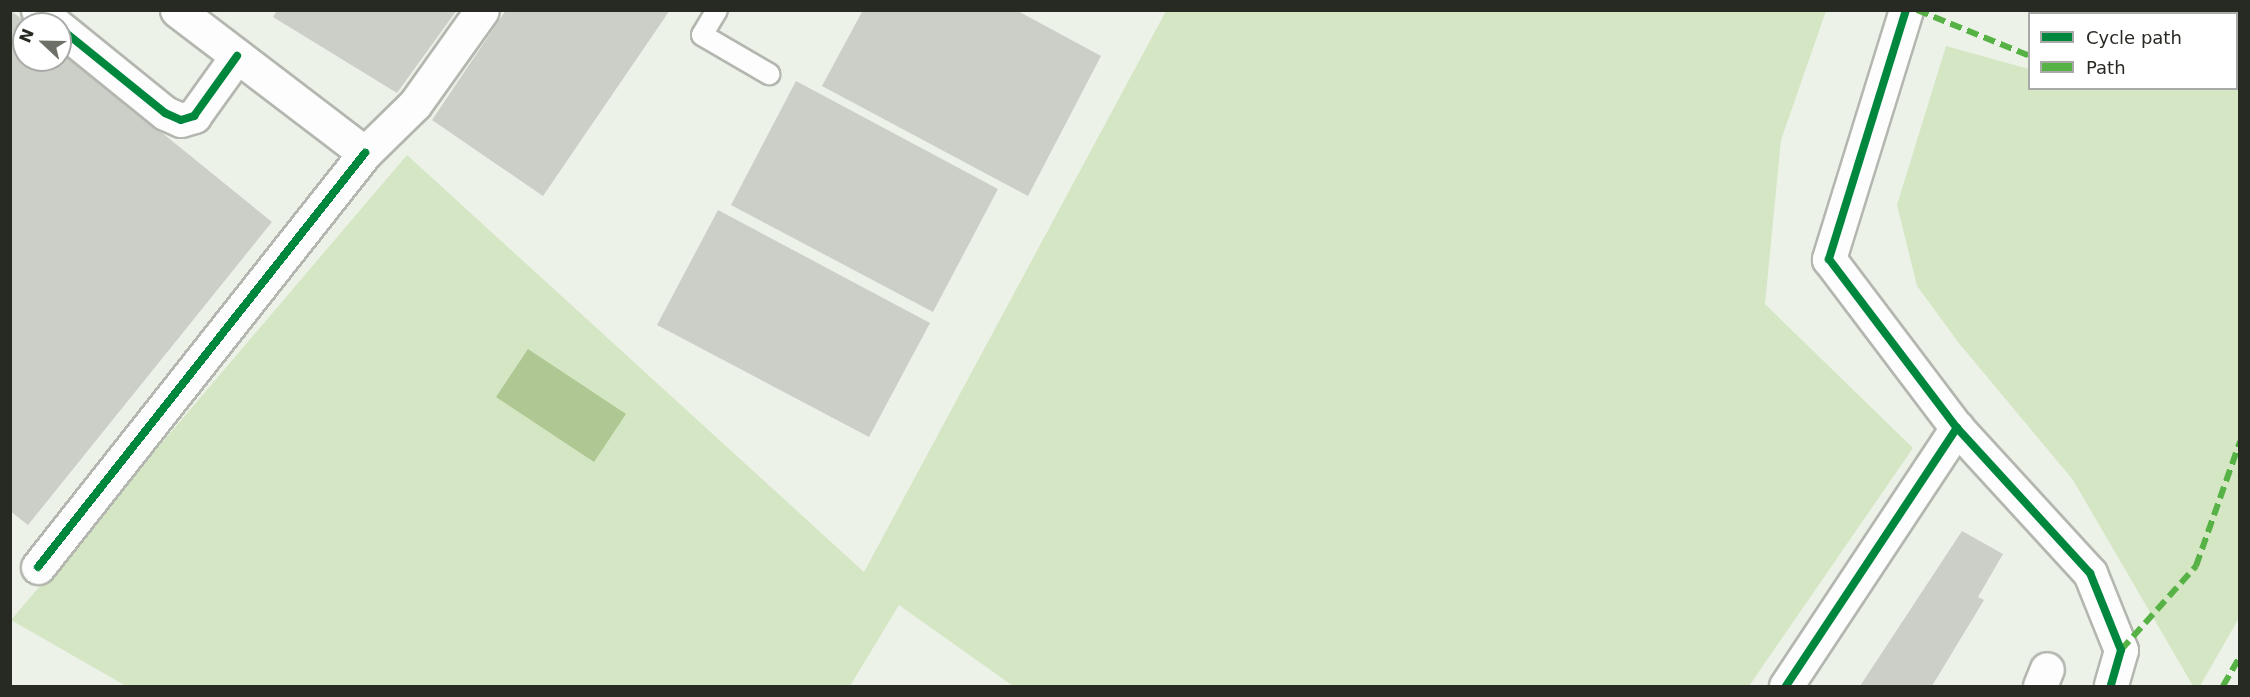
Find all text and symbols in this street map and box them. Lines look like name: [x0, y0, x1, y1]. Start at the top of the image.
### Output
north arrow: [12, 12, 72, 72]
legend: [2028, 12, 2238, 90]
text: N: [15, 26, 38, 46]
text: Cycle path: [2086, 27, 2182, 48]
text: Path: [2086, 57, 2126, 78]

